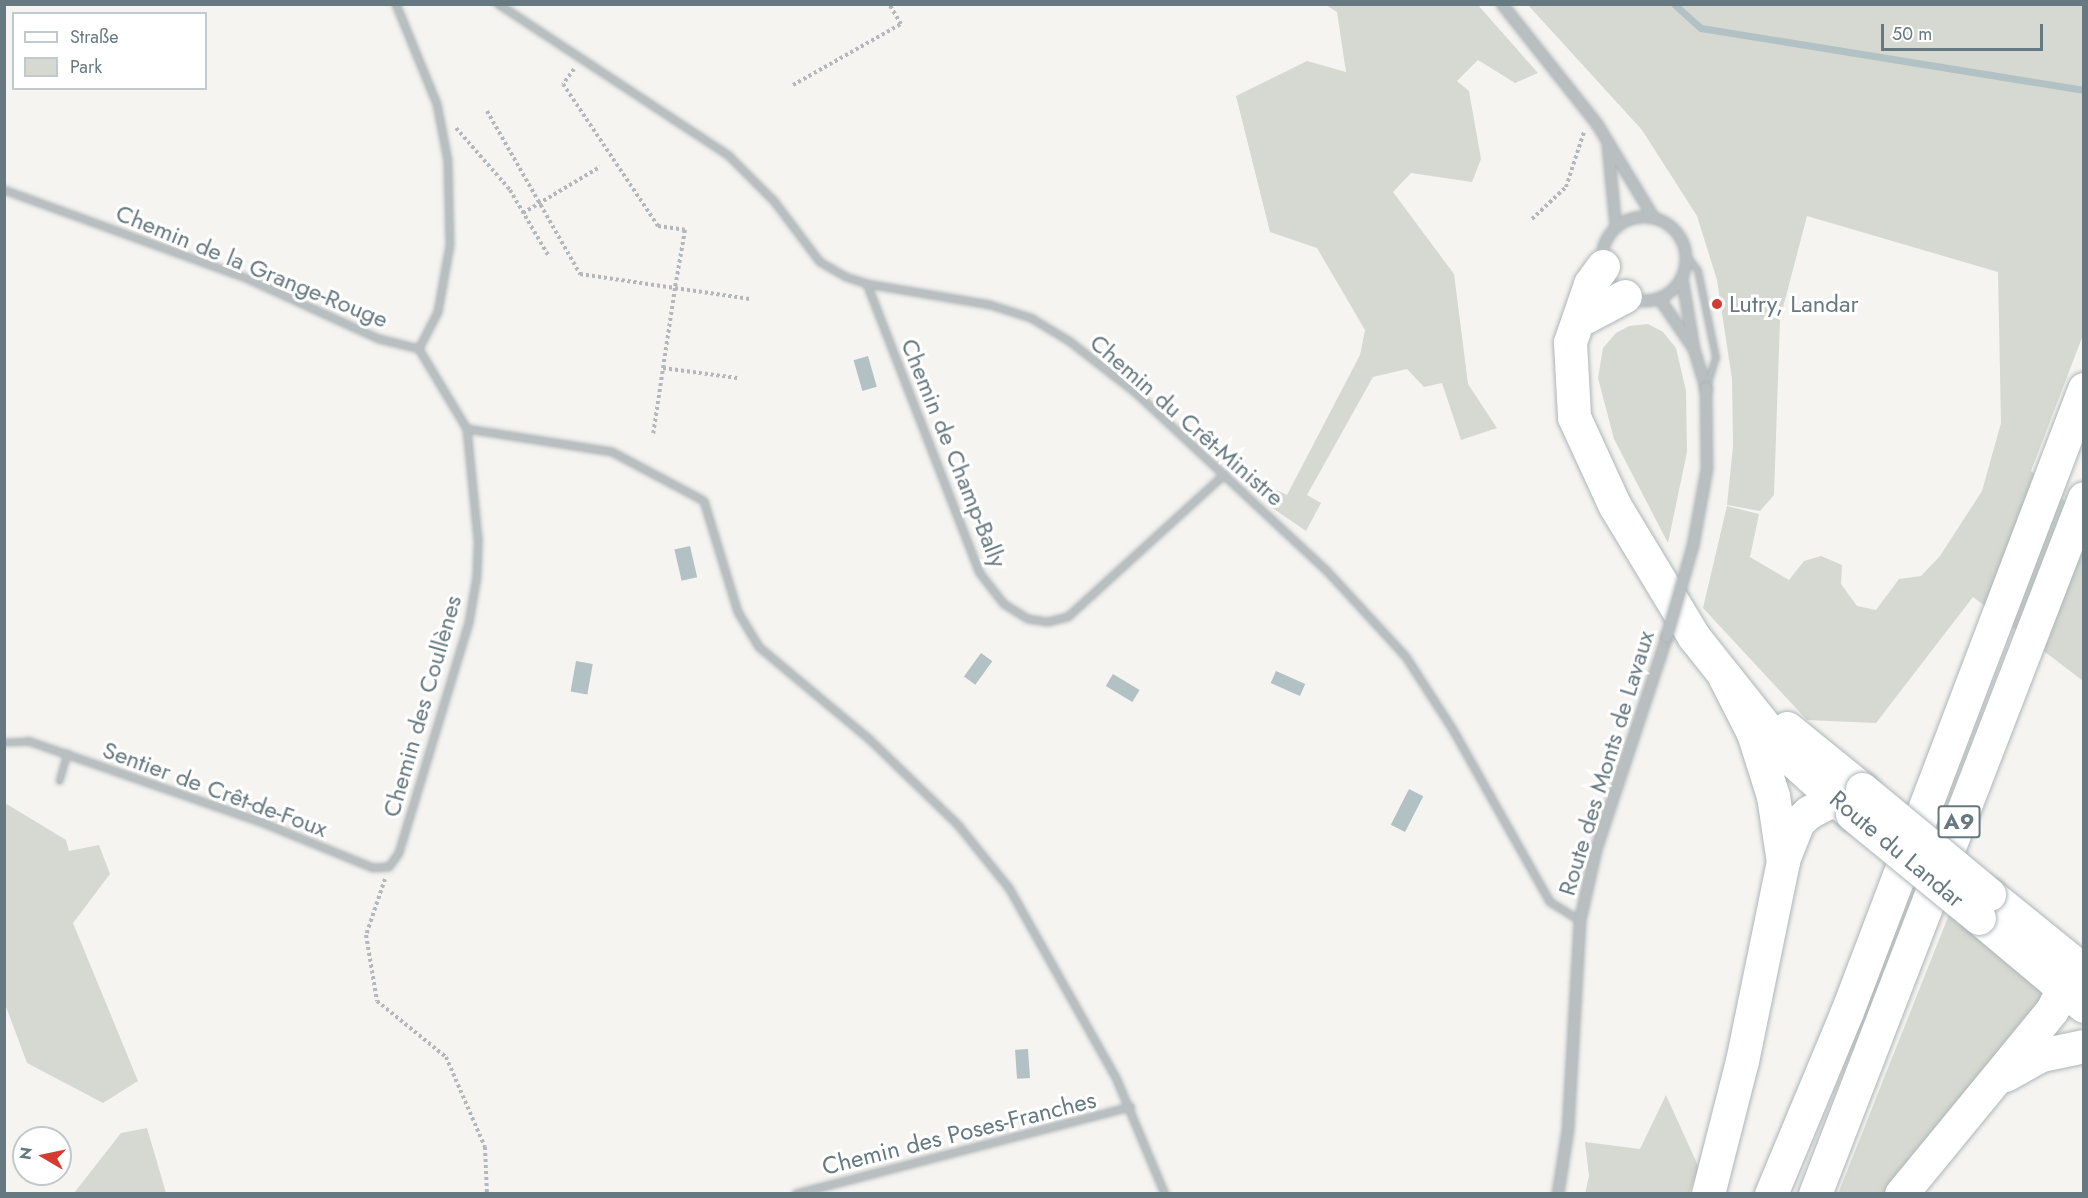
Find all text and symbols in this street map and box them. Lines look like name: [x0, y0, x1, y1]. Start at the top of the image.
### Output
legend: [12, 12, 207, 90]
scale bar: [1884, 12, 2046, 50]
text: 50 m: [1892, 21, 1932, 47]
text: Straße: [70, 24, 118, 50]
text: Park: [70, 54, 102, 80]
street label: Chemin de la Grange-Rouge: [112, 198, 392, 334]
place label: Lutry, Landar: [1729, 290, 1859, 318]
marker: Lutry, Landar: [1710, 297, 1724, 311]
street label: Chemin du Crêt-Ministre: [1084, 328, 1290, 512]
street label: Chemin de Champ-Bally: [895, 335, 1013, 571]
street label: Chemin des Coullènes: [377, 592, 467, 820]
street label: Route des Monts de Lavaux: [1552, 627, 1660, 899]
street label: Sentier de Crêt-de-Foux: [99, 735, 331, 843]
street label: Route du Landar: [1824, 785, 1970, 913]
road number: A9: [1936, 803, 1982, 841]
street label: Chemin des Poses-Franches: [819, 1085, 1099, 1181]
north arrow: [12, 1126, 72, 1186]
text: N: [13, 1145, 38, 1161]

